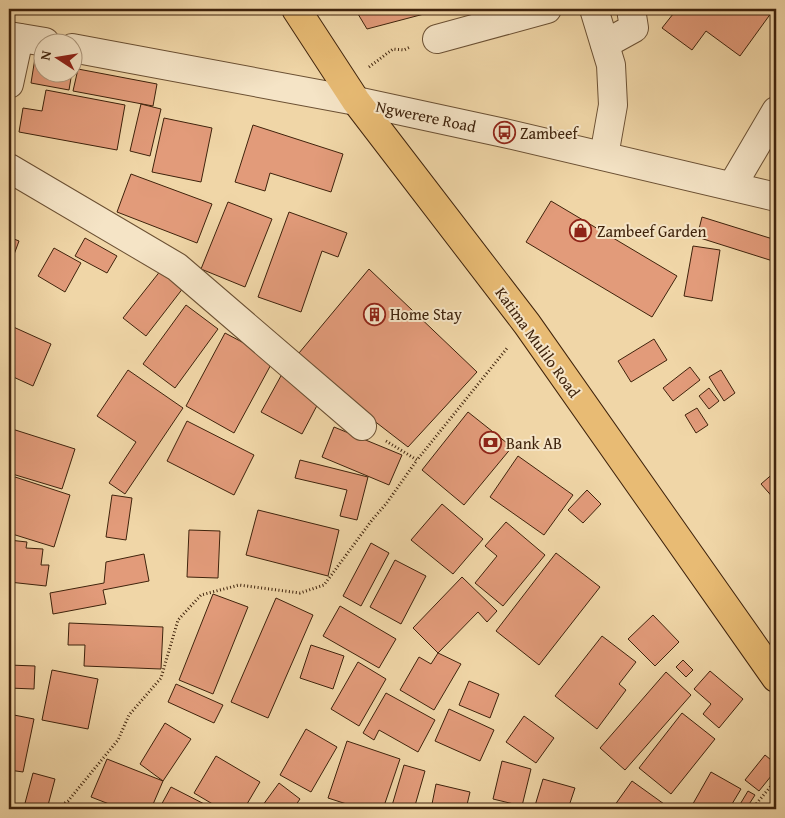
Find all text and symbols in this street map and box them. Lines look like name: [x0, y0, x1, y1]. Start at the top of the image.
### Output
north arrow: [32, 32, 82, 82]
text: N: [35, 48, 56, 62]
street label: Ngwerere Road: [374, 94, 479, 138]
bus stop icon: Zambeef: [492, 121, 516, 145]
place label: Zambeef: [520, 121, 579, 145]
shop icon: Zambeef Garden: [569, 219, 593, 243]
place label: Zambeef Garden: [597, 219, 707, 243]
street label: Katima Mulilo Road: [490, 282, 587, 403]
building icon: Home Stay: [362, 302, 386, 326]
place label: Home Stay: [390, 302, 462, 326]
bank icon: Bank AB: [478, 431, 502, 455]
place label: Bank AB: [506, 431, 562, 455]

